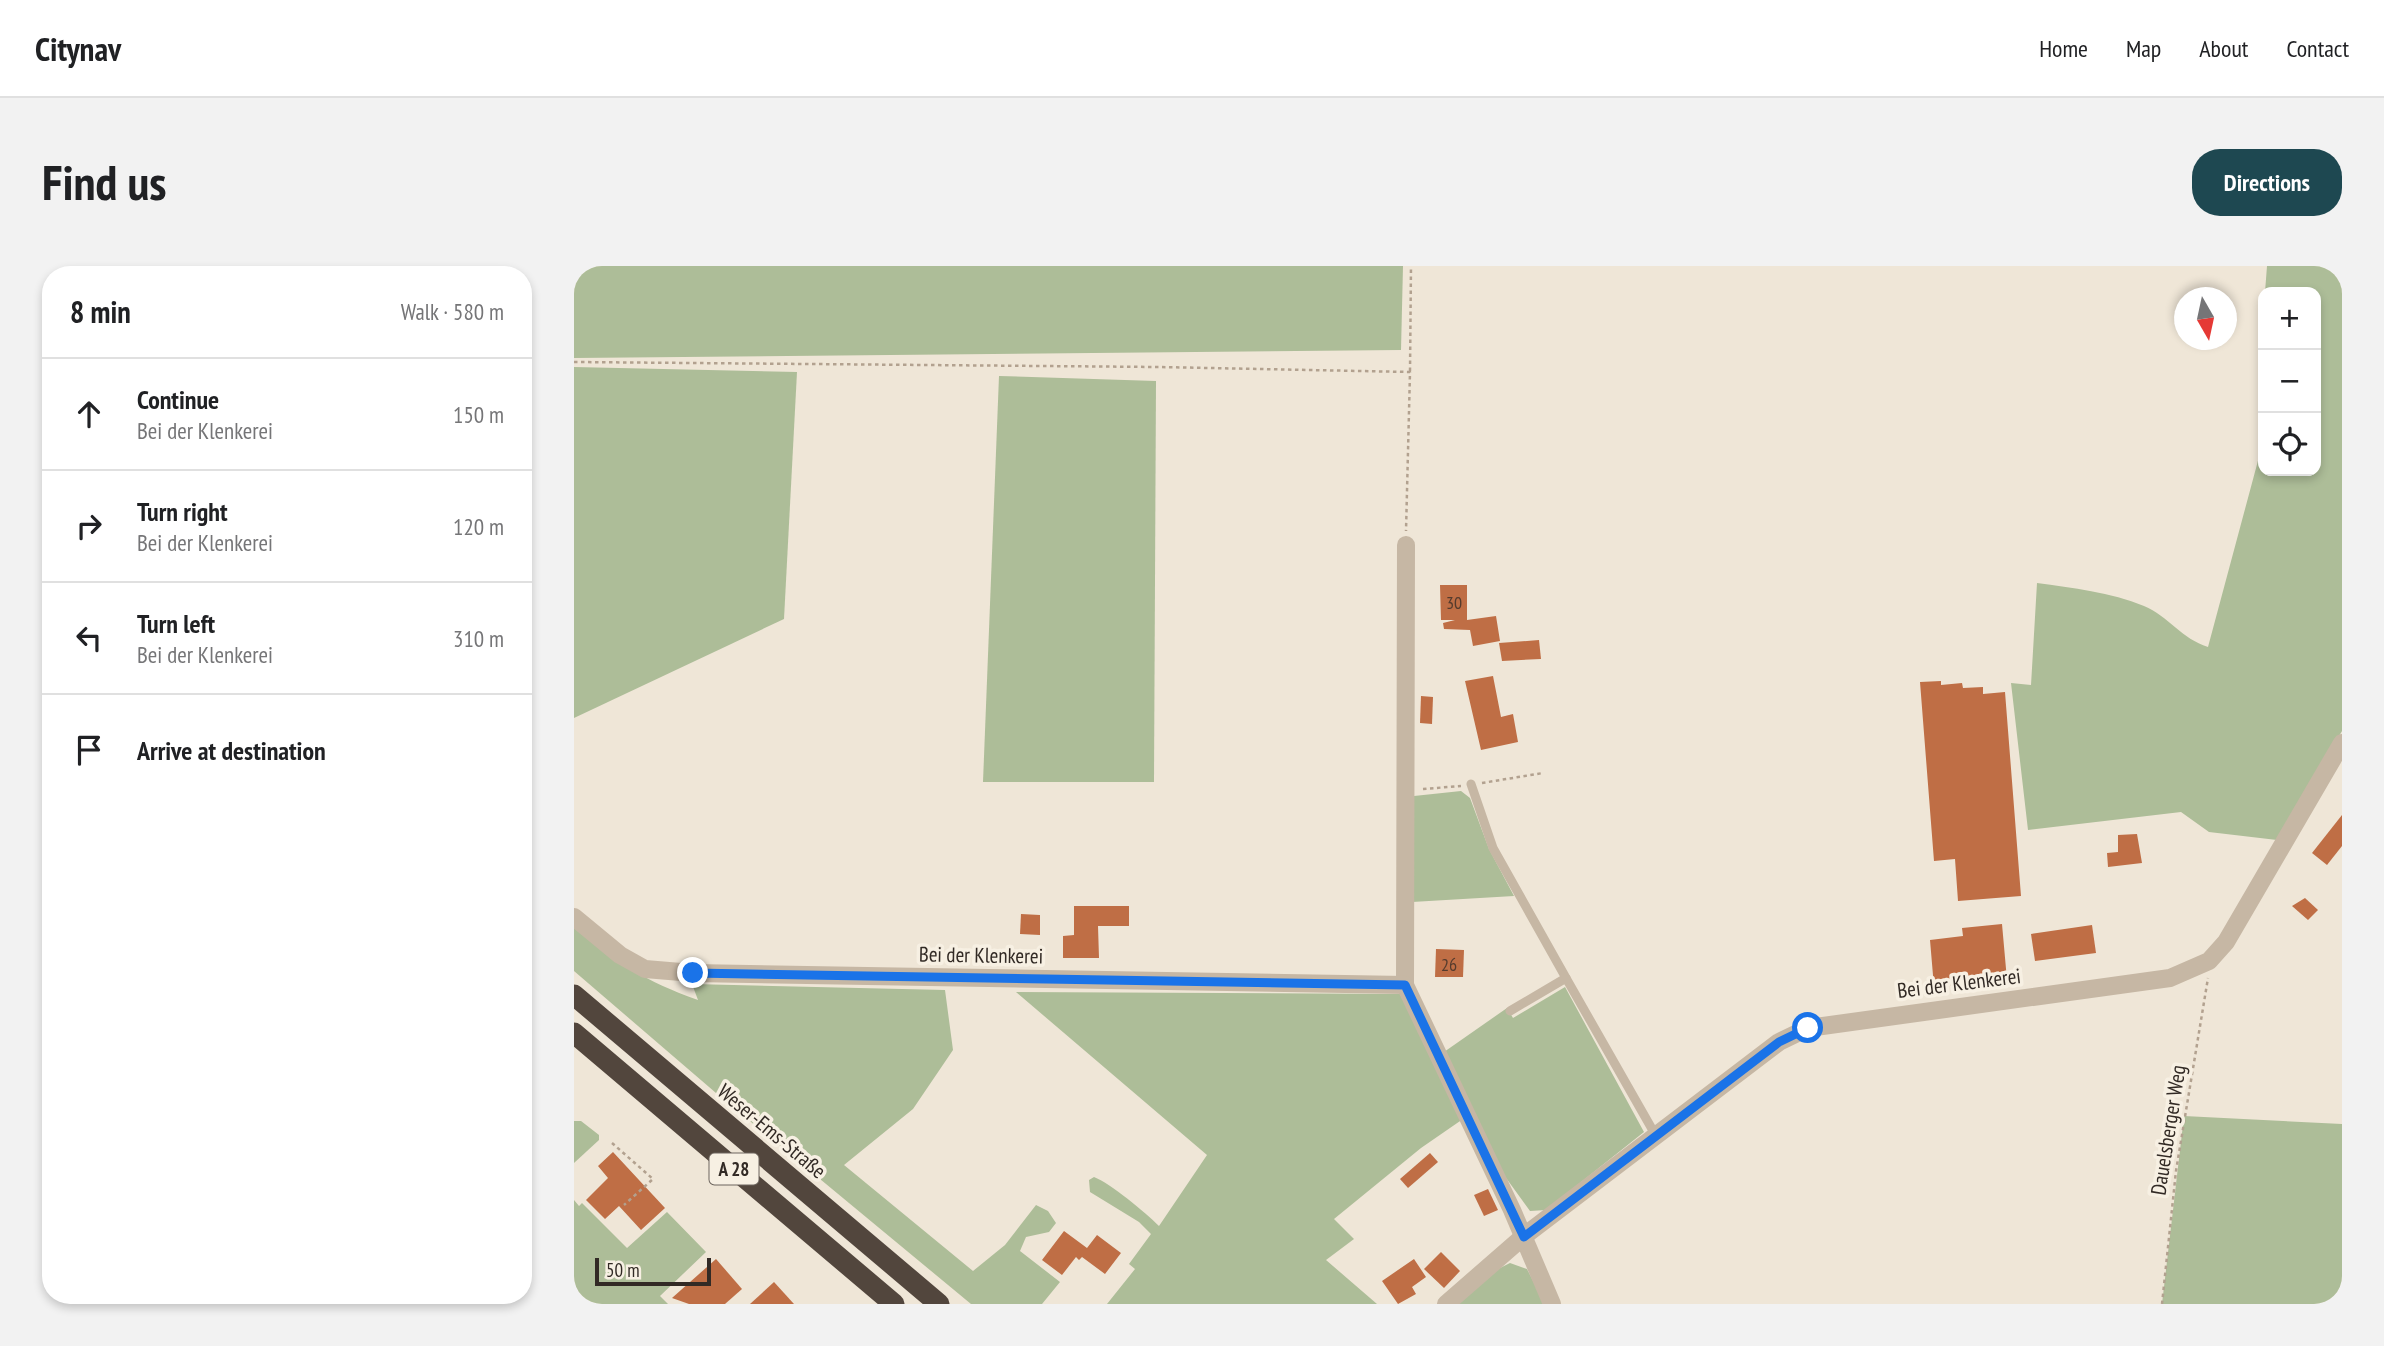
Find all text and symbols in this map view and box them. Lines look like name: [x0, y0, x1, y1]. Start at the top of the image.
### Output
text: Citynav: [35, 27, 121, 70]
text: Home: [2039, 33, 2088, 64]
text: Map: [2126, 33, 2161, 64]
text: About: [2199, 33, 2248, 64]
text: Contact: [2286, 33, 2349, 64]
button: Directions: [2192, 149, 2342, 216]
text: Find us: [42, 150, 166, 214]
north arrow: [2174, 287, 2237, 350]
map controls: [2258, 287, 2321, 476]
button: +: [2258, 287, 2321, 350]
text: 8 min: [70, 292, 131, 331]
text: Walk · 580 m: [401, 297, 504, 326]
button: −: [2258, 350, 2321, 413]
text: Continue: [137, 383, 219, 416]
icon: ahead: [70, 395, 108, 433]
text: 150 m: [453, 400, 504, 429]
button: locate: [2258, 413, 2321, 476]
text: Bei der Klenkerei: [137, 416, 273, 445]
text: Turn right: [137, 495, 228, 528]
icon: right: [70, 507, 108, 545]
text: 120 m: [453, 512, 504, 541]
text: Bei der Klenkerei: [137, 528, 273, 557]
house number: 30: [1446, 591, 1462, 614]
text: Turn left: [137, 607, 215, 640]
icon: left: [70, 619, 108, 657]
text: 310 m: [453, 624, 504, 653]
text: Bei der Klenkerei: [137, 640, 273, 669]
icon: arrive: [70, 731, 108, 769]
text: Arrive at destination: [137, 734, 326, 767]
street label: Bei der Klenkerei: [919, 940, 1043, 970]
house number: 26: [1441, 953, 1457, 976]
route end: [677, 957, 708, 988]
street label: Bei der Klenkerei: [1896, 962, 2022, 1004]
route start: [1792, 1012, 1823, 1043]
street label: Dauelsberger Weg: [2144, 1063, 2192, 1197]
street label: Weser-Ems-Straße: [712, 1078, 832, 1184]
road number: A 28: [710, 1154, 758, 1184]
scale bar: [595, 1255, 710, 1287]
text: 50 m: [606, 1258, 640, 1282]

